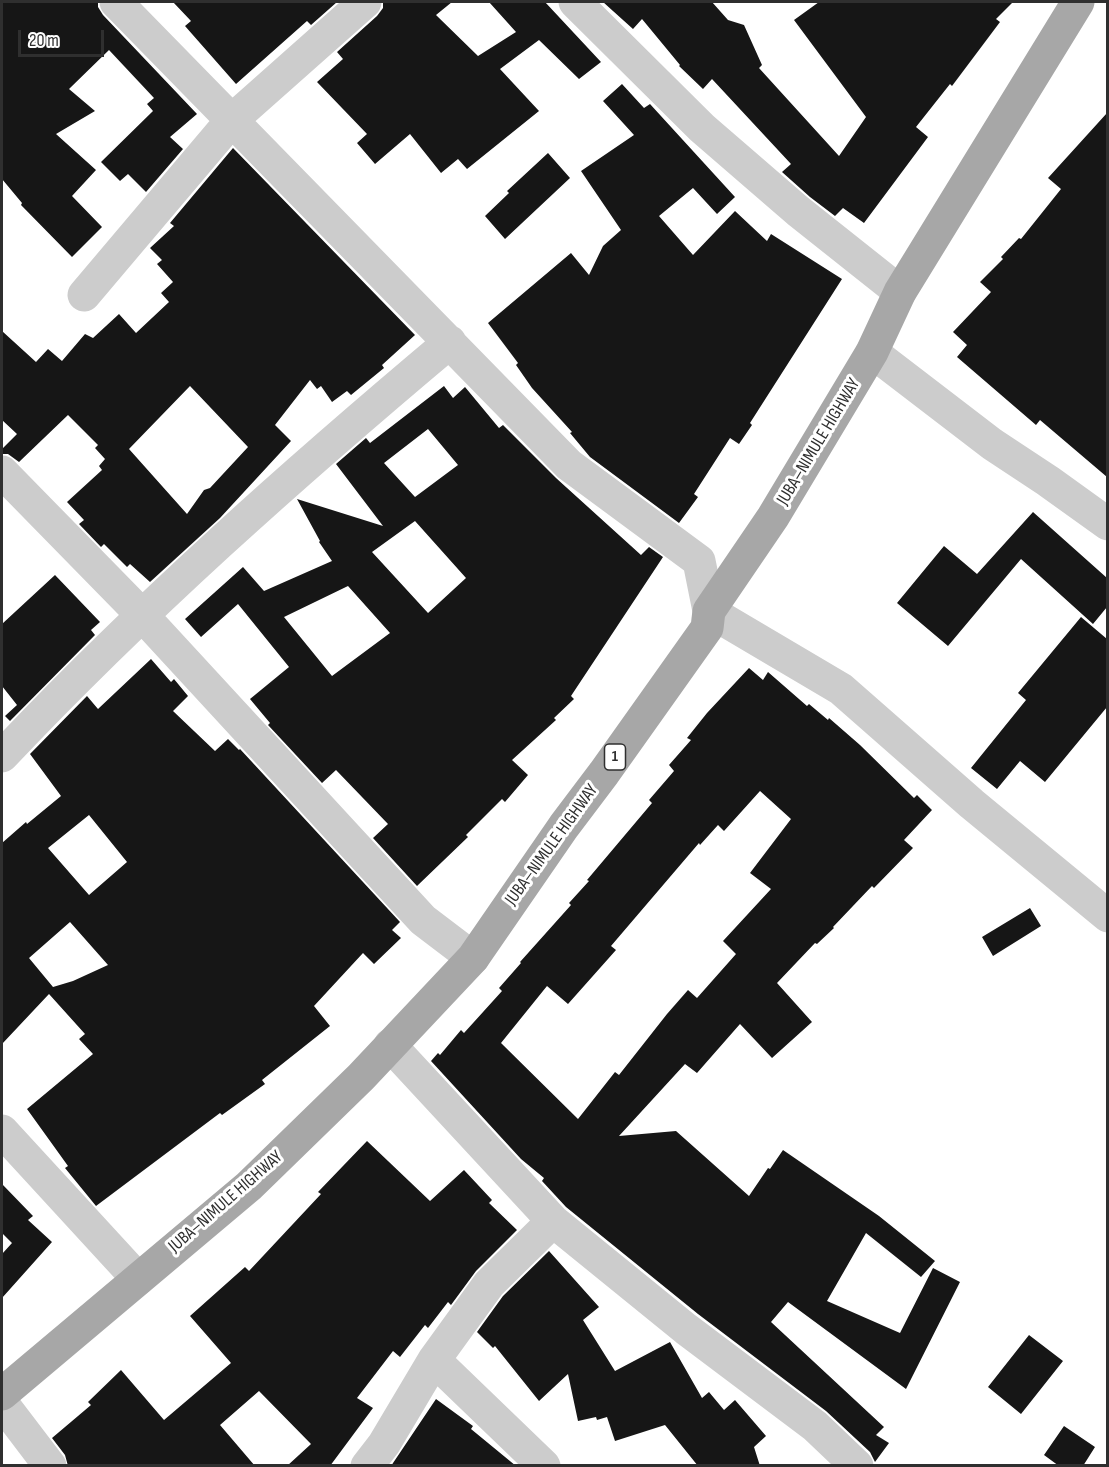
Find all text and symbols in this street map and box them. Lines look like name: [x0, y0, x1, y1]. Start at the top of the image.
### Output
scale bar: [21, 18, 106, 56]
text: 20 m: [29, 30, 59, 51]
street label: JUBA–NIMULE HIGHWAY: [773, 375, 865, 509]
road number: 1: [604, 744, 626, 770]
street label: JUBA–NIMULE HIGHWAY: [501, 780, 603, 910]
street label: JUBA–NIMULE HIGHWAY: [165, 1147, 287, 1257]

